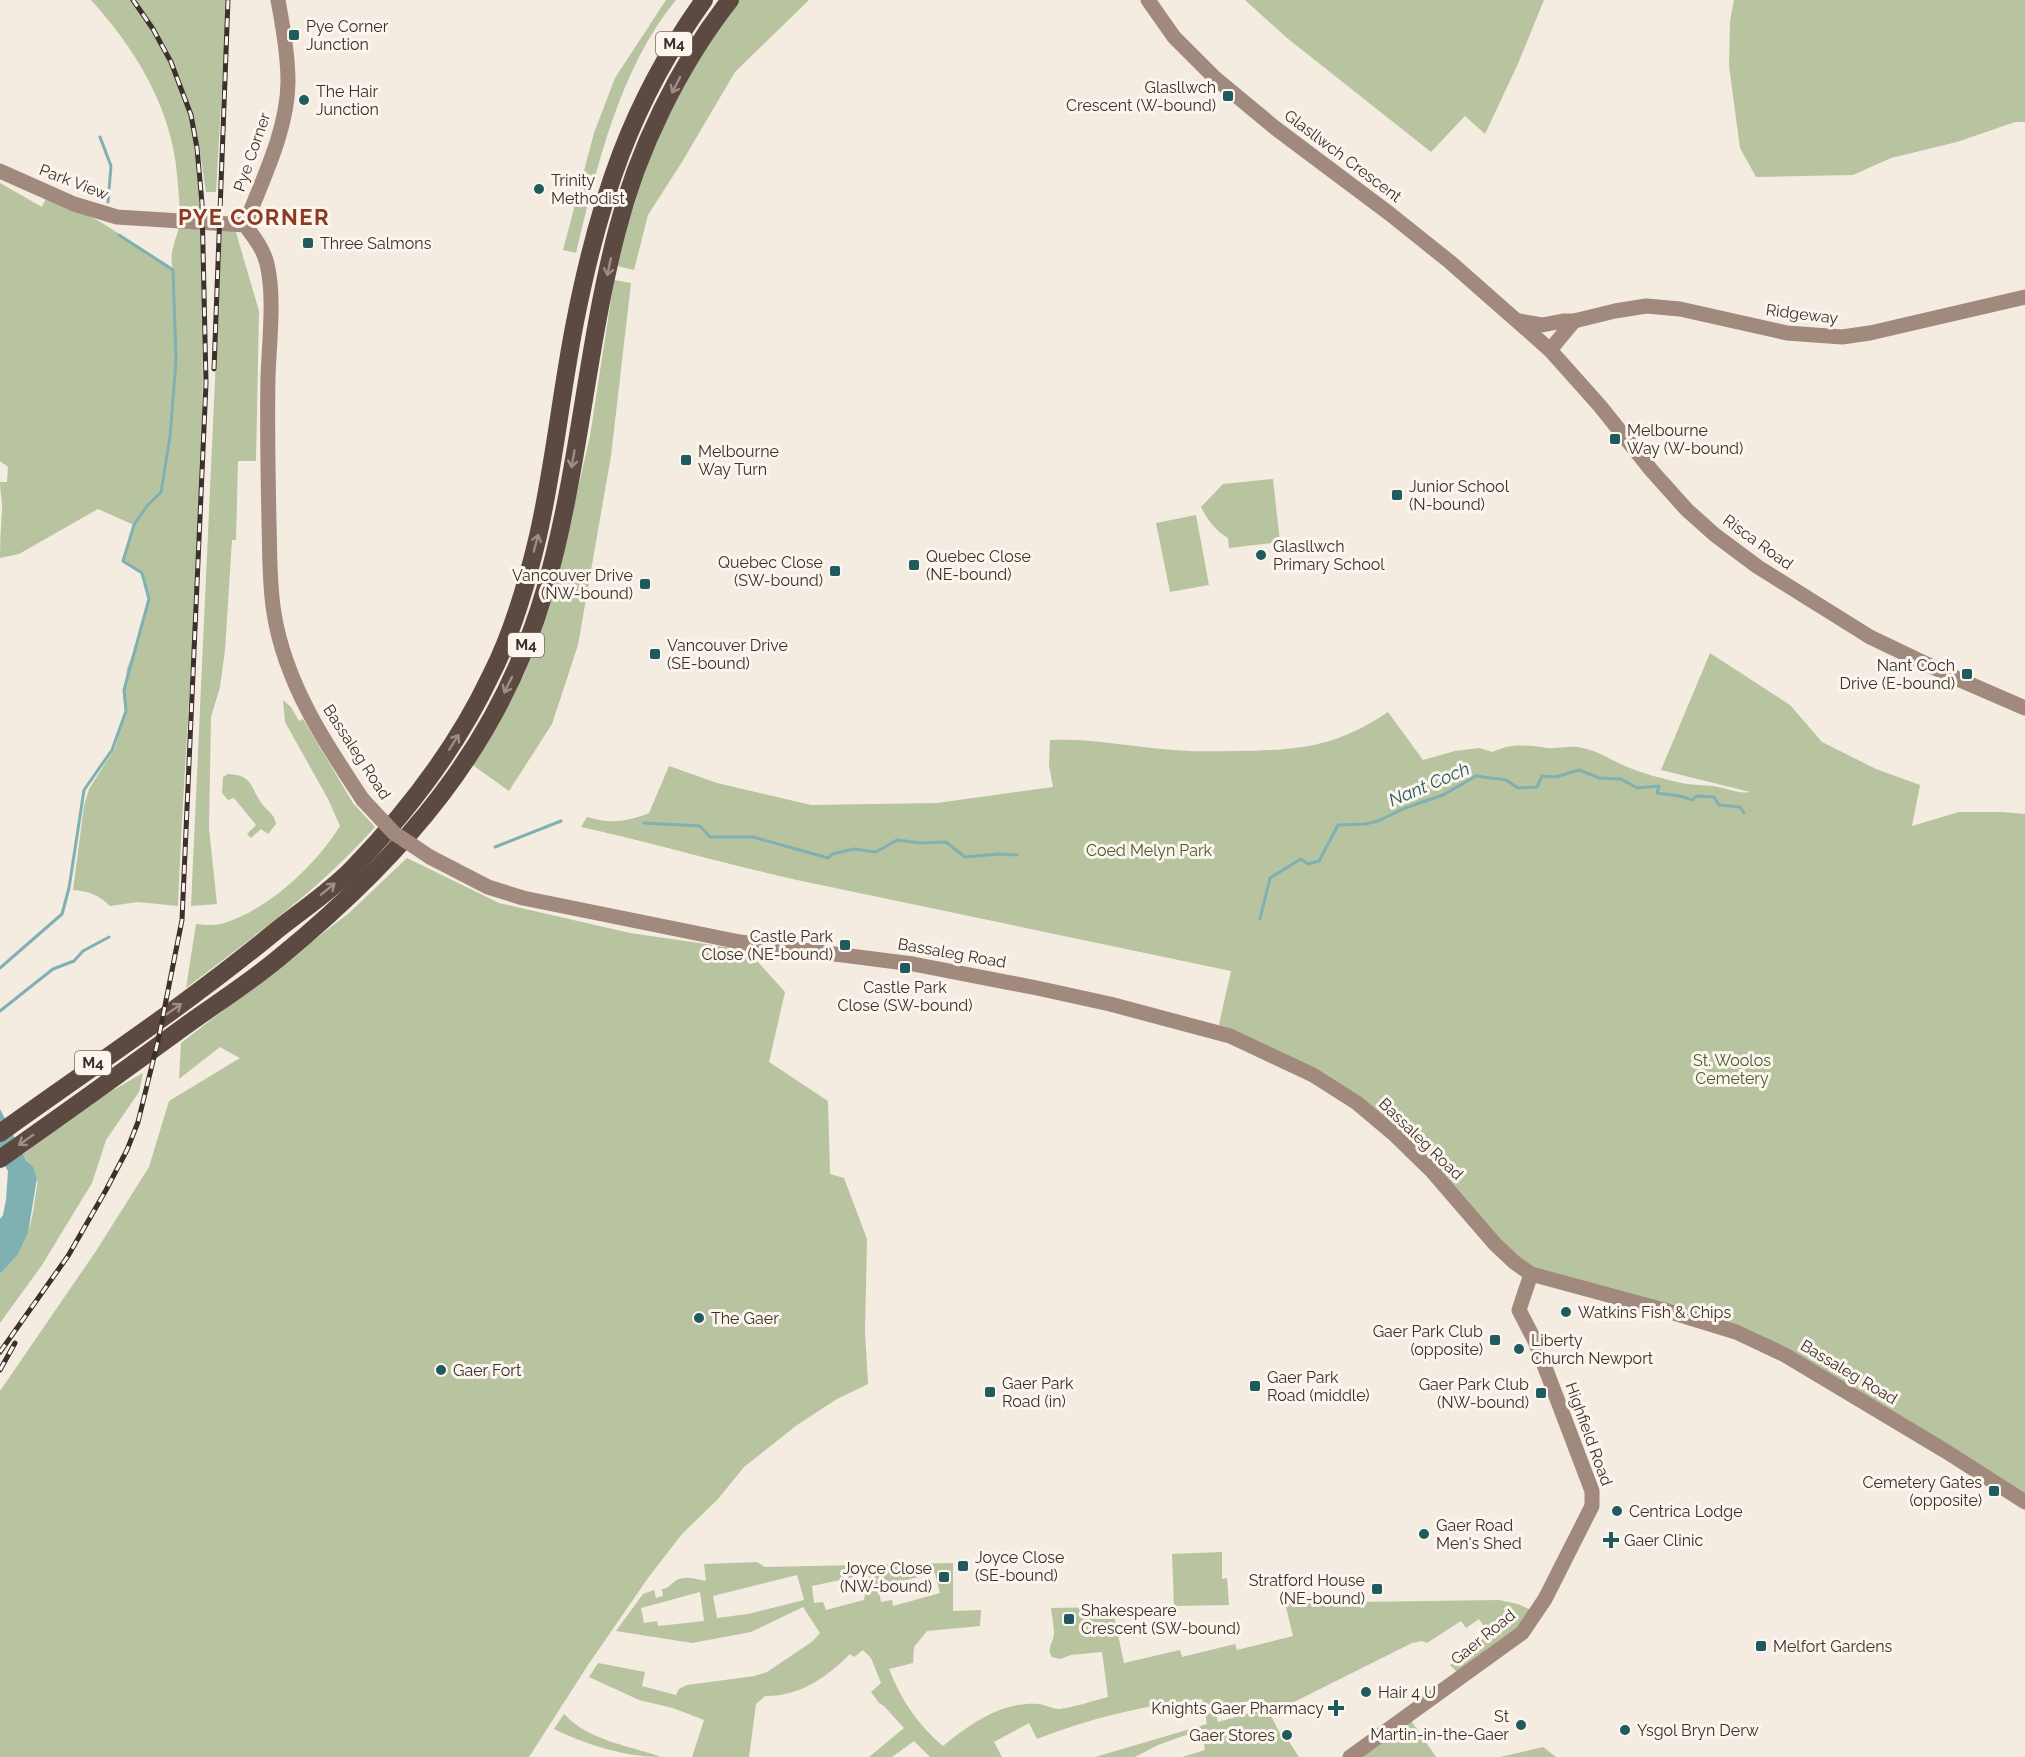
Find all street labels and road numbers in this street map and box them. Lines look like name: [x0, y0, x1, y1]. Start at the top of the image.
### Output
road number: M4: [656, 32, 692, 56]
street label: Glasllwch Crescent: [1281, 106, 1406, 207]
street label: Pye Corner: [230, 110, 274, 194]
street label: Park View: [37, 160, 111, 204]
street label: Ridgeway: [1765, 300, 1840, 328]
street label: Risca Road: [1719, 510, 1797, 574]
road number: M4: [508, 633, 544, 657]
street label: Bassaleg Road: [319, 701, 395, 803]
street label: Bassaleg Road: [896, 934, 1008, 972]
road number: M4: [75, 1051, 111, 1075]
street label: Bassaleg Road: [1375, 1094, 1467, 1184]
street label: Bassaleg Road: [1797, 1336, 1901, 1408]
street label: Highfield Road: [1561, 1380, 1617, 1488]
street label: Gaer Road: [1447, 1605, 1519, 1669]

